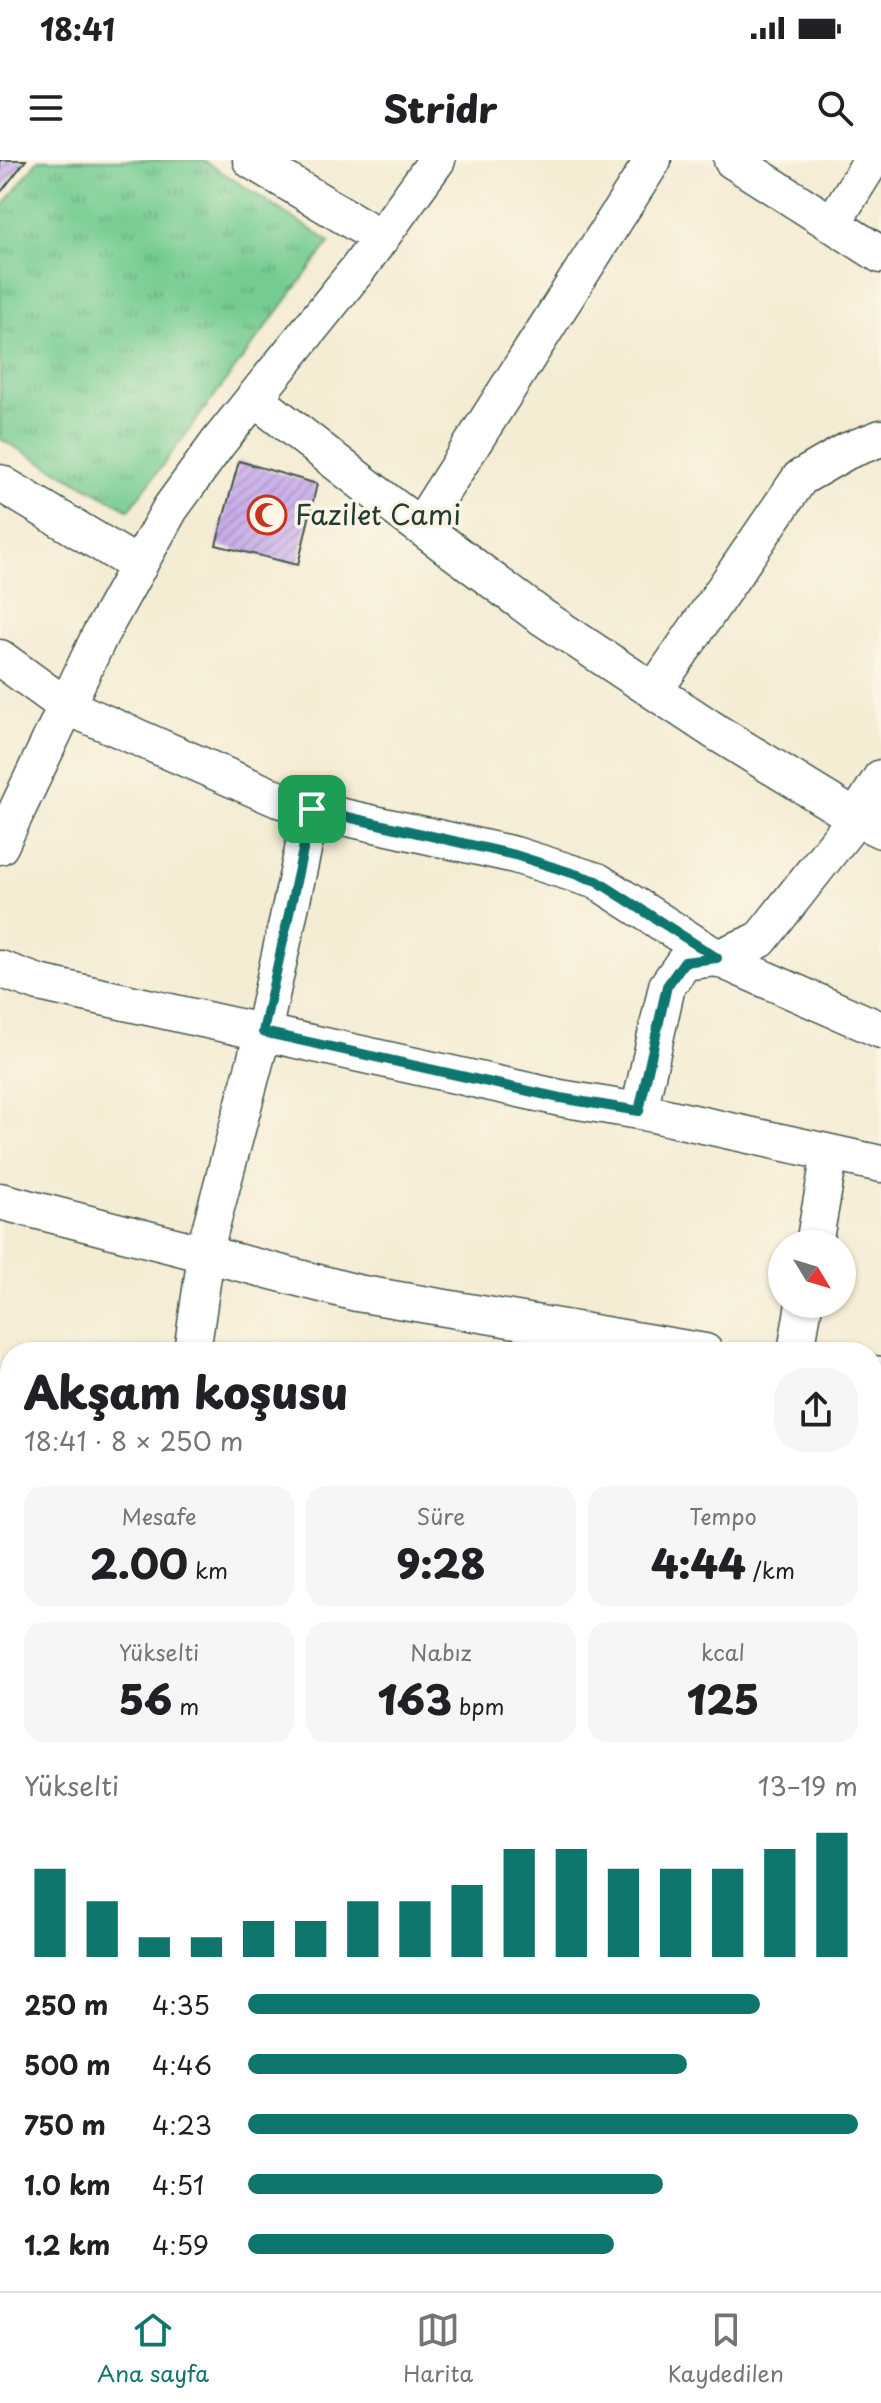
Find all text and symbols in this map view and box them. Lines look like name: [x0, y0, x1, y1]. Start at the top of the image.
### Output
text: 18:41: [40, 6, 115, 51]
text: Stridr: [384, 81, 497, 135]
icon: menu: [24, 86, 68, 130]
icon: search: [813, 86, 857, 130]
place label: Fazilet Cami: [295, 492, 461, 535]
mosque icon: Fazilet Cami: [246, 494, 288, 536]
pin: [278, 775, 346, 843]
icon: arrive: [290, 787, 334, 831]
north arrow: [768, 1230, 856, 1318]
map controls: [768, 1230, 856, 1318]
text: Akşam koşusu: [24, 1358, 348, 1424]
button: share: [774, 1368, 858, 1452]
text: 18:41 · 8 × 250 m: [24, 1421, 243, 1460]
text: Mesafe: [121, 1499, 197, 1532]
text: Süre: [417, 1499, 465, 1532]
text: Tempo: [689, 1499, 757, 1532]
text: 2.00: [90, 1532, 188, 1593]
text: 9:28: [397, 1532, 486, 1593]
text: 4:44: [651, 1532, 746, 1593]
text: km: [188, 1553, 228, 1586]
text: /km: [746, 1553, 795, 1586]
text: Yükselti: [119, 1635, 199, 1668]
text: Nabız: [410, 1635, 472, 1668]
text: kcal: [701, 1635, 745, 1668]
text: 56: [119, 1668, 172, 1729]
text: 163: [377, 1668, 452, 1729]
text: 125: [687, 1668, 759, 1729]
text: m: [172, 1689, 199, 1722]
text: bpm: [452, 1689, 505, 1722]
text: Yükselti: [24, 1766, 119, 1805]
text: 13–19 m: [758, 1766, 858, 1805]
text: 250 m: [24, 1985, 108, 2024]
text: 4:35: [152, 1985, 210, 2024]
text: 500 m: [24, 2045, 110, 2084]
text: 4:46: [152, 2045, 212, 2084]
text: 750 m: [24, 2105, 106, 2144]
text: 4:23: [152, 2105, 212, 2144]
text: 1.0 km: [24, 2165, 111, 2204]
text: 4:51: [152, 2165, 204, 2204]
text: 1.2 km: [24, 2225, 110, 2264]
text: 4:59: [152, 2225, 209, 2264]
tab: Ana sayfa: [97, 2308, 209, 2389]
tab: Harita: [403, 2308, 473, 2389]
tab: Kaydedilen: [668, 2308, 784, 2389]

